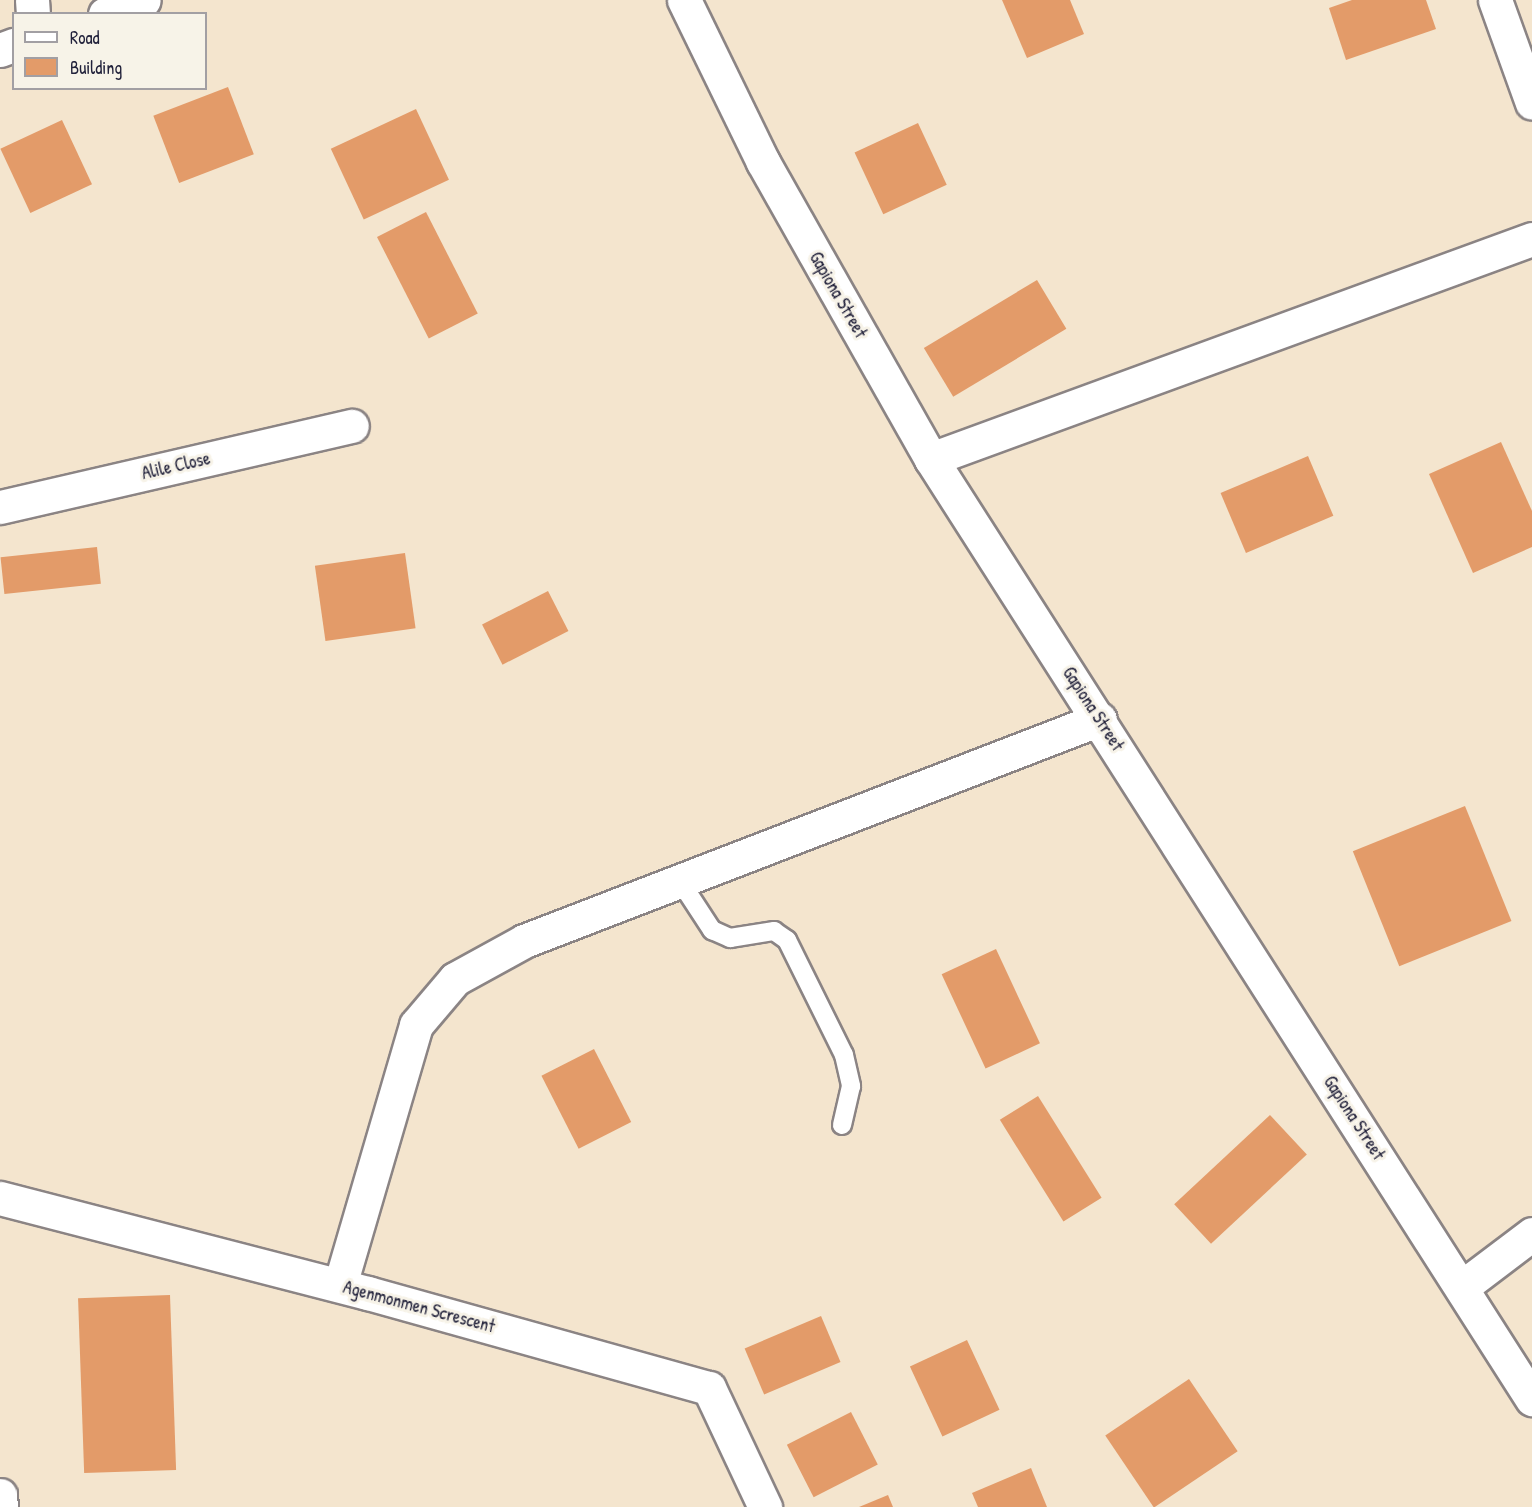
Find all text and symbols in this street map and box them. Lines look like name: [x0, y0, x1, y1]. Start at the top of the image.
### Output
legend: [12, 12, 207, 90]
text: Road: [70, 25, 100, 50]
text: Building: [70, 55, 122, 80]
street label: Gapiona Street: [805, 248, 871, 342]
street label: Alile Close: [140, 448, 212, 484]
street label: Gapiona Street: [1058, 663, 1128, 755]
street label: Gapiona Street: [1319, 1072, 1389, 1164]
street label: Agenmonmen Screscent: [341, 1276, 497, 1338]

